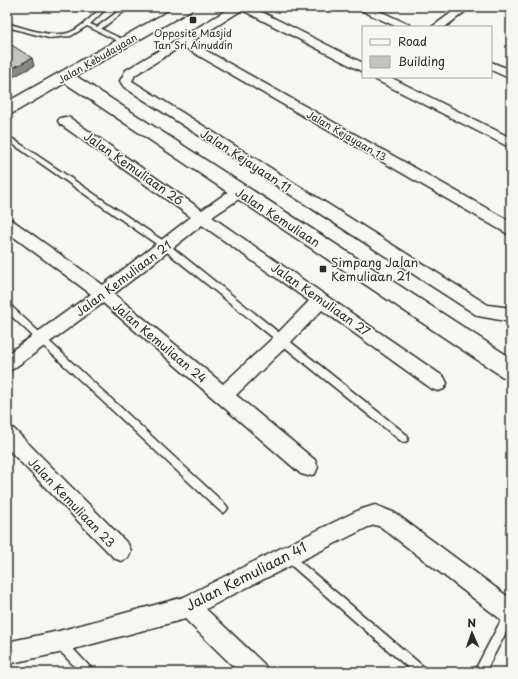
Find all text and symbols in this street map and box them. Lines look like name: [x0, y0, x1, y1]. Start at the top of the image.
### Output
marker: Opposite Masjid Tan Sri Ainuddin: [188, 15, 198, 25]
place label: Opposite Masjid Tan Sri Ainuddin: [153, 25, 233, 52]
legend: [362, 26, 492, 78]
street label: Jalan Kebudayaan: [54, 29, 140, 87]
text: Road: [398, 32, 427, 50]
text: Building: [398, 52, 445, 70]
street label: Jalan Kejayaan 13: [304, 106, 390, 164]
street label: Jalan Kejayaan 11: [197, 124, 295, 196]
street label: Jalan Kemuliaan 26: [80, 127, 188, 209]
street label: Jalan Kemuliaan: [232, 183, 324, 251]
street label: Jalan Kemuliaan 21: [71, 236, 175, 320]
place label: Simpang Jalan Kemuliaan 21: [331, 253, 418, 285]
street label: Jalan Kemuliaan 27: [268, 258, 374, 340]
marker: Simpang Jalan Kemuliaan 21: [318, 264, 328, 274]
street label: Jalan Kemuliaan 24: [109, 297, 211, 387]
street label: Jalan Kemuliaan 23: [24, 453, 120, 551]
street label: Jalan Kemuliaan 41: [182, 536, 310, 616]
north arrow: [452, 613, 492, 653]
text: N: [467, 614, 477, 631]

